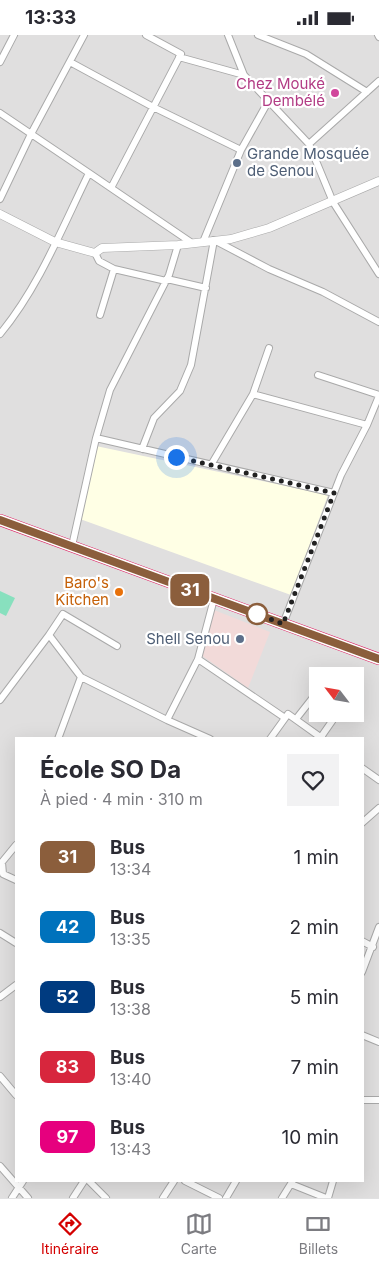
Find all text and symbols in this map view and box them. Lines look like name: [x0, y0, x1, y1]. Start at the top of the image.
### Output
text: 13:33: [25, 6, 76, 29]
place label: Chez Mouké Dembélé: [236, 74, 325, 110]
marker: Chez Mouké Dembélé: [329, 87, 341, 99]
place label: Grande Mosquée de Senou: [247, 144, 369, 180]
marker: Grande Mosquée de Senou: [231, 157, 243, 169]
your location: [164, 445, 189, 470]
place label: Baro's Kitchen: [55, 573, 109, 609]
line badge: 31: [168, 574, 212, 606]
text: 31: [180, 579, 200, 600]
marker: Baro's Kitchen: [113, 586, 125, 598]
unlabelled marker: [246, 603, 268, 625]
place label: Shell Senou: [146, 629, 230, 648]
marker: Shell Senou: [234, 633, 246, 645]
north arrow: [309, 667, 364, 723]
map controls: [309, 667, 364, 722]
button: heart: [287, 754, 339, 806]
text: École SO Da: [40, 755, 181, 784]
text: À pied · 4 min · 310 m: [40, 789, 203, 809]
text: Bus: [110, 836, 145, 859]
text: 31: [58, 846, 77, 867]
text: 1 min: [293, 846, 339, 869]
text: 13:34: [110, 859, 151, 879]
text: Bus: [110, 906, 145, 929]
text: 42: [56, 916, 79, 937]
text: 2 min: [290, 916, 339, 939]
text: 13:35: [110, 929, 151, 949]
text: Bus: [110, 976, 145, 999]
text: 52: [56, 986, 79, 1007]
text: 5 min: [290, 986, 339, 1009]
text: 13:38: [110, 999, 151, 1019]
text: Bus: [110, 1046, 145, 1069]
text: 83: [56, 1056, 79, 1077]
text: 7 min: [290, 1056, 339, 1079]
text: 13:40: [110, 1069, 151, 1089]
text: Bus: [110, 1116, 145, 1139]
text: 97: [57, 1126, 78, 1147]
text: 10 min: [281, 1126, 339, 1149]
text: 13:43: [110, 1139, 151, 1159]
tab: Itinéraire: [41, 1210, 99, 1257]
tab: Carte: [181, 1210, 217, 1257]
tab: Billets: [299, 1210, 338, 1257]

